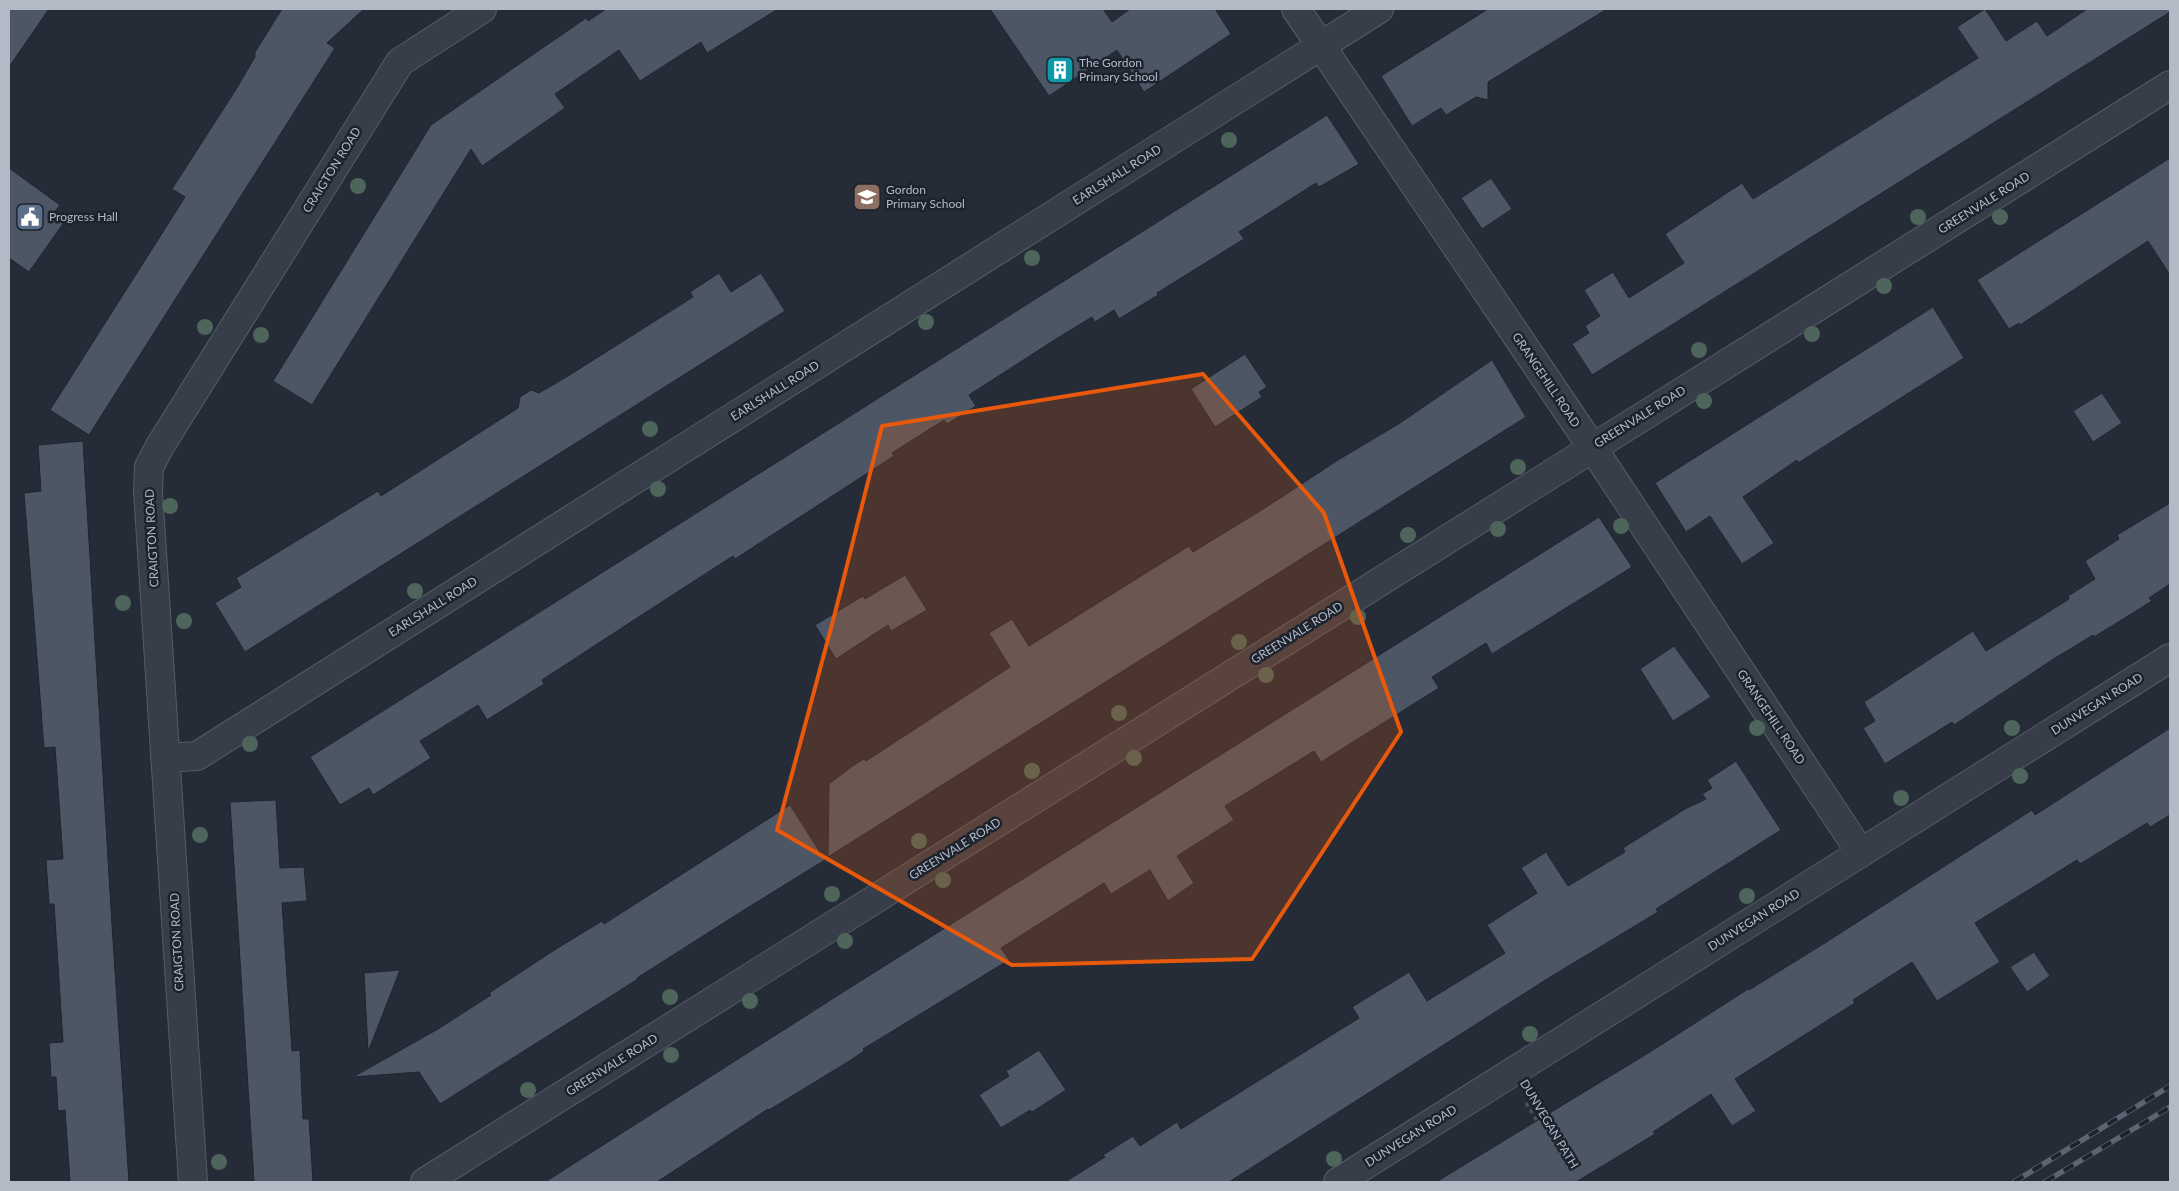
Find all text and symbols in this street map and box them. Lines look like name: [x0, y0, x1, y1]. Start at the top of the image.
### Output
building icon: The Gordon Primary School: [1045, 55, 1075, 85]
place label: The Gordon Primary School: [1079, 55, 1158, 84]
street label: CRAIGTON ROAD: [299, 124, 364, 215]
street label: EARLSHALL ROAD: [1070, 141, 1164, 208]
street label: GREENVALE ROAD: [1935, 168, 2032, 237]
school or university icon: Gordon Primary School: [852, 182, 882, 212]
place label: Gordon Primary School: [886, 182, 965, 211]
public building icon: Progress Hall: [15, 202, 45, 232]
place label: Progress Hall: [49, 209, 118, 224]
street label: GRANGEHILL ROAD: [1509, 330, 1584, 430]
street label: EARLSHALL ROAD: [728, 357, 822, 424]
street label: GREENVALE ROAD: [1591, 382, 1688, 451]
street label: CRAIGTON ROAD: [141, 489, 162, 588]
street label: EARLSHALL ROAD: [386, 573, 480, 640]
street label: GREENVALE ROAD: [1248, 598, 1345, 667]
street label: GRANGEHILL ROAD: [1734, 667, 1809, 767]
street label: DUNVEGAN ROAD: [2048, 669, 2145, 738]
street label: GREENVALE ROAD: [906, 814, 1003, 883]
street label: DUNVEGAN ROAD: [1705, 885, 1802, 954]
street label: CRAIGTON ROAD: [166, 893, 187, 992]
street label: GREENVALE ROAD: [563, 1030, 660, 1099]
street label: DUNVEGAN PATH: [1517, 1077, 1582, 1171]
street label: DUNVEGAN ROAD: [1362, 1101, 1459, 1170]

